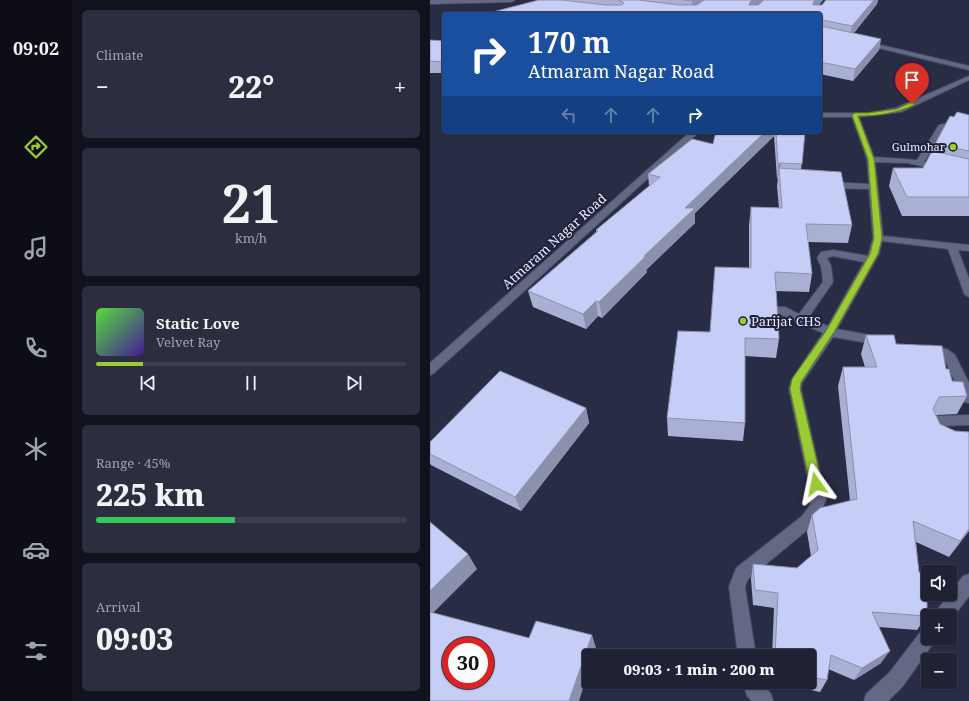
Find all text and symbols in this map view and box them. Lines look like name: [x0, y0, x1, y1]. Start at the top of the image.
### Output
text: 170 m: [528, 23, 610, 61]
icon: right: [462, 28, 514, 80]
text: 09:02: [13, 36, 59, 60]
text: Climate: [96, 46, 143, 64]
text: Atmaram Nagar Road: [528, 59, 714, 83]
pin: [895, 63, 929, 104]
text: 22°: [228, 66, 274, 107]
icon: arrive: [901, 69, 923, 91]
text: −: [96, 71, 109, 101]
text: +: [394, 71, 406, 101]
icon: left: [558, 104, 580, 126]
icon: ahead: [600, 104, 622, 126]
icon: ahead: [642, 104, 664, 126]
icon: right: [684, 104, 706, 126]
icon: directions: [22, 133, 50, 161]
place label: Gulmohar: [892, 139, 946, 154]
marker: Gulmohar: [948, 142, 958, 152]
text: 21: [222, 167, 280, 238]
street label: Atmaram Nagar Road: [498, 189, 610, 293]
text: km/h: [235, 229, 267, 247]
icon: music: [22, 234, 50, 262]
place label: Parijat CHS: [751, 312, 821, 330]
text: Static Love: [156, 313, 240, 333]
marker: Parijat CHS: [738, 316, 748, 326]
text: Velvet Ray: [156, 333, 220, 351]
icon: phone: [22, 334, 50, 362]
icon: previous: [137, 372, 159, 394]
icon: pause: [240, 372, 262, 394]
icon: next: [343, 372, 365, 394]
icon: climate: [22, 435, 50, 463]
text: Range · 45%: [96, 454, 170, 472]
position arrow: [795, 463, 837, 505]
text: 225 km: [96, 474, 205, 515]
icon: car: [22, 536, 50, 564]
map controls: [921, 565, 957, 689]
button: sound: [921, 565, 957, 601]
text: Arrival: [96, 598, 140, 616]
button: +: [921, 609, 957, 645]
text: 09:03: [96, 618, 173, 659]
icon: filters: [22, 637, 50, 665]
speed limit sign: 30: [442, 637, 494, 689]
button: −: [921, 653, 957, 689]
text: 09:03 · 1 min · 200 m: [623, 659, 775, 679]

